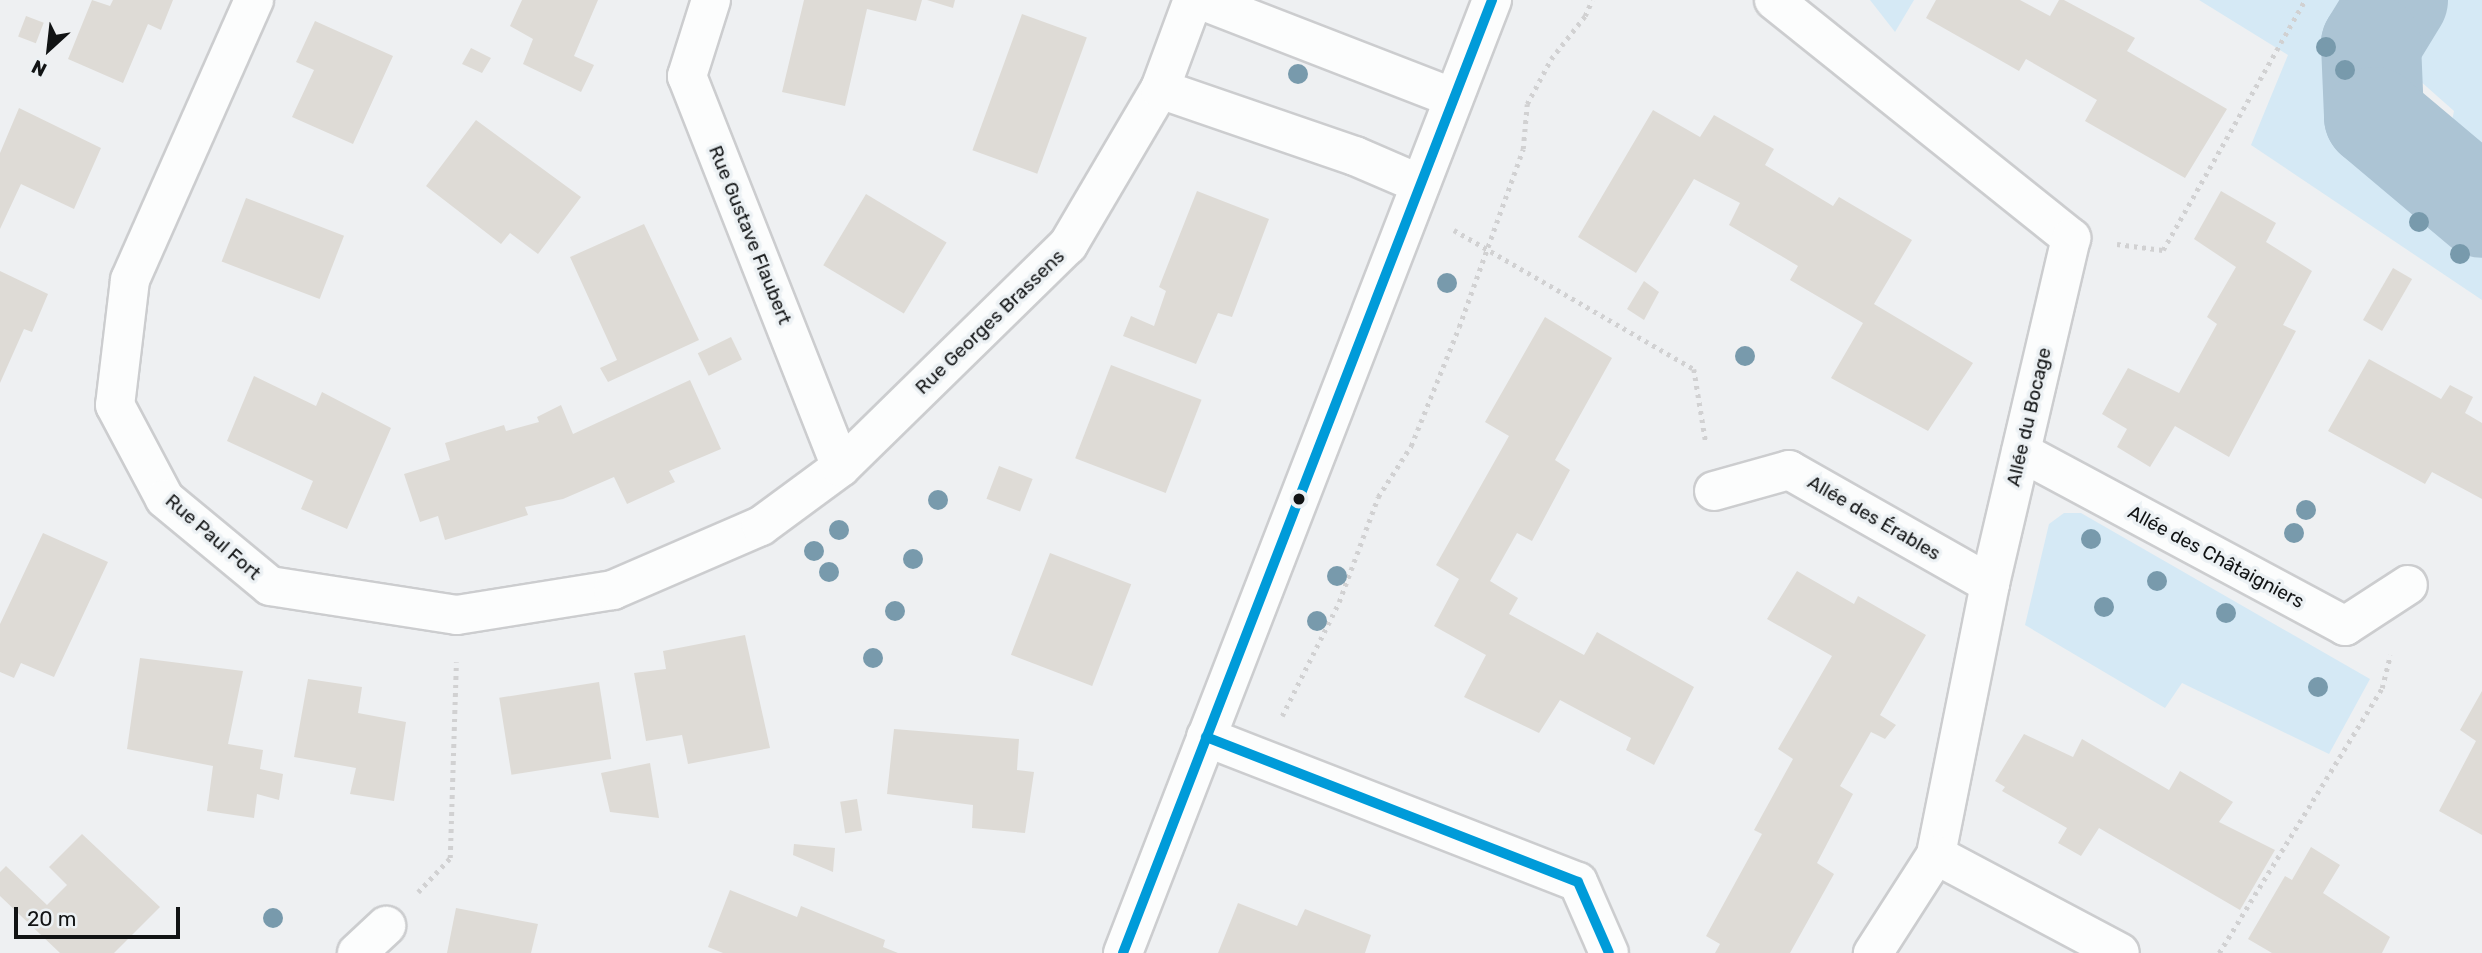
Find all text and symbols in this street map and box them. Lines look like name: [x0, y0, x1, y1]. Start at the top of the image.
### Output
north arrow: [14, 14, 84, 84]
text: N: [28, 55, 51, 82]
street label: Rue Gustave Flaubert: [704, 142, 796, 328]
street label: Rue Georges Brassens: [911, 245, 1069, 399]
street label: Allée du Bocage: [2002, 345, 2056, 489]
street label: Allée des Érables: [1804, 471, 1944, 565]
street label: Rue Paul Fort: [161, 489, 265, 585]
unlabelled marker: [1292, 492, 1306, 506]
street label: Allée des Châtaigniers: [2124, 501, 2308, 613]
scale bar: [18, 894, 184, 938]
text: 20 m: [27, 906, 76, 931]

